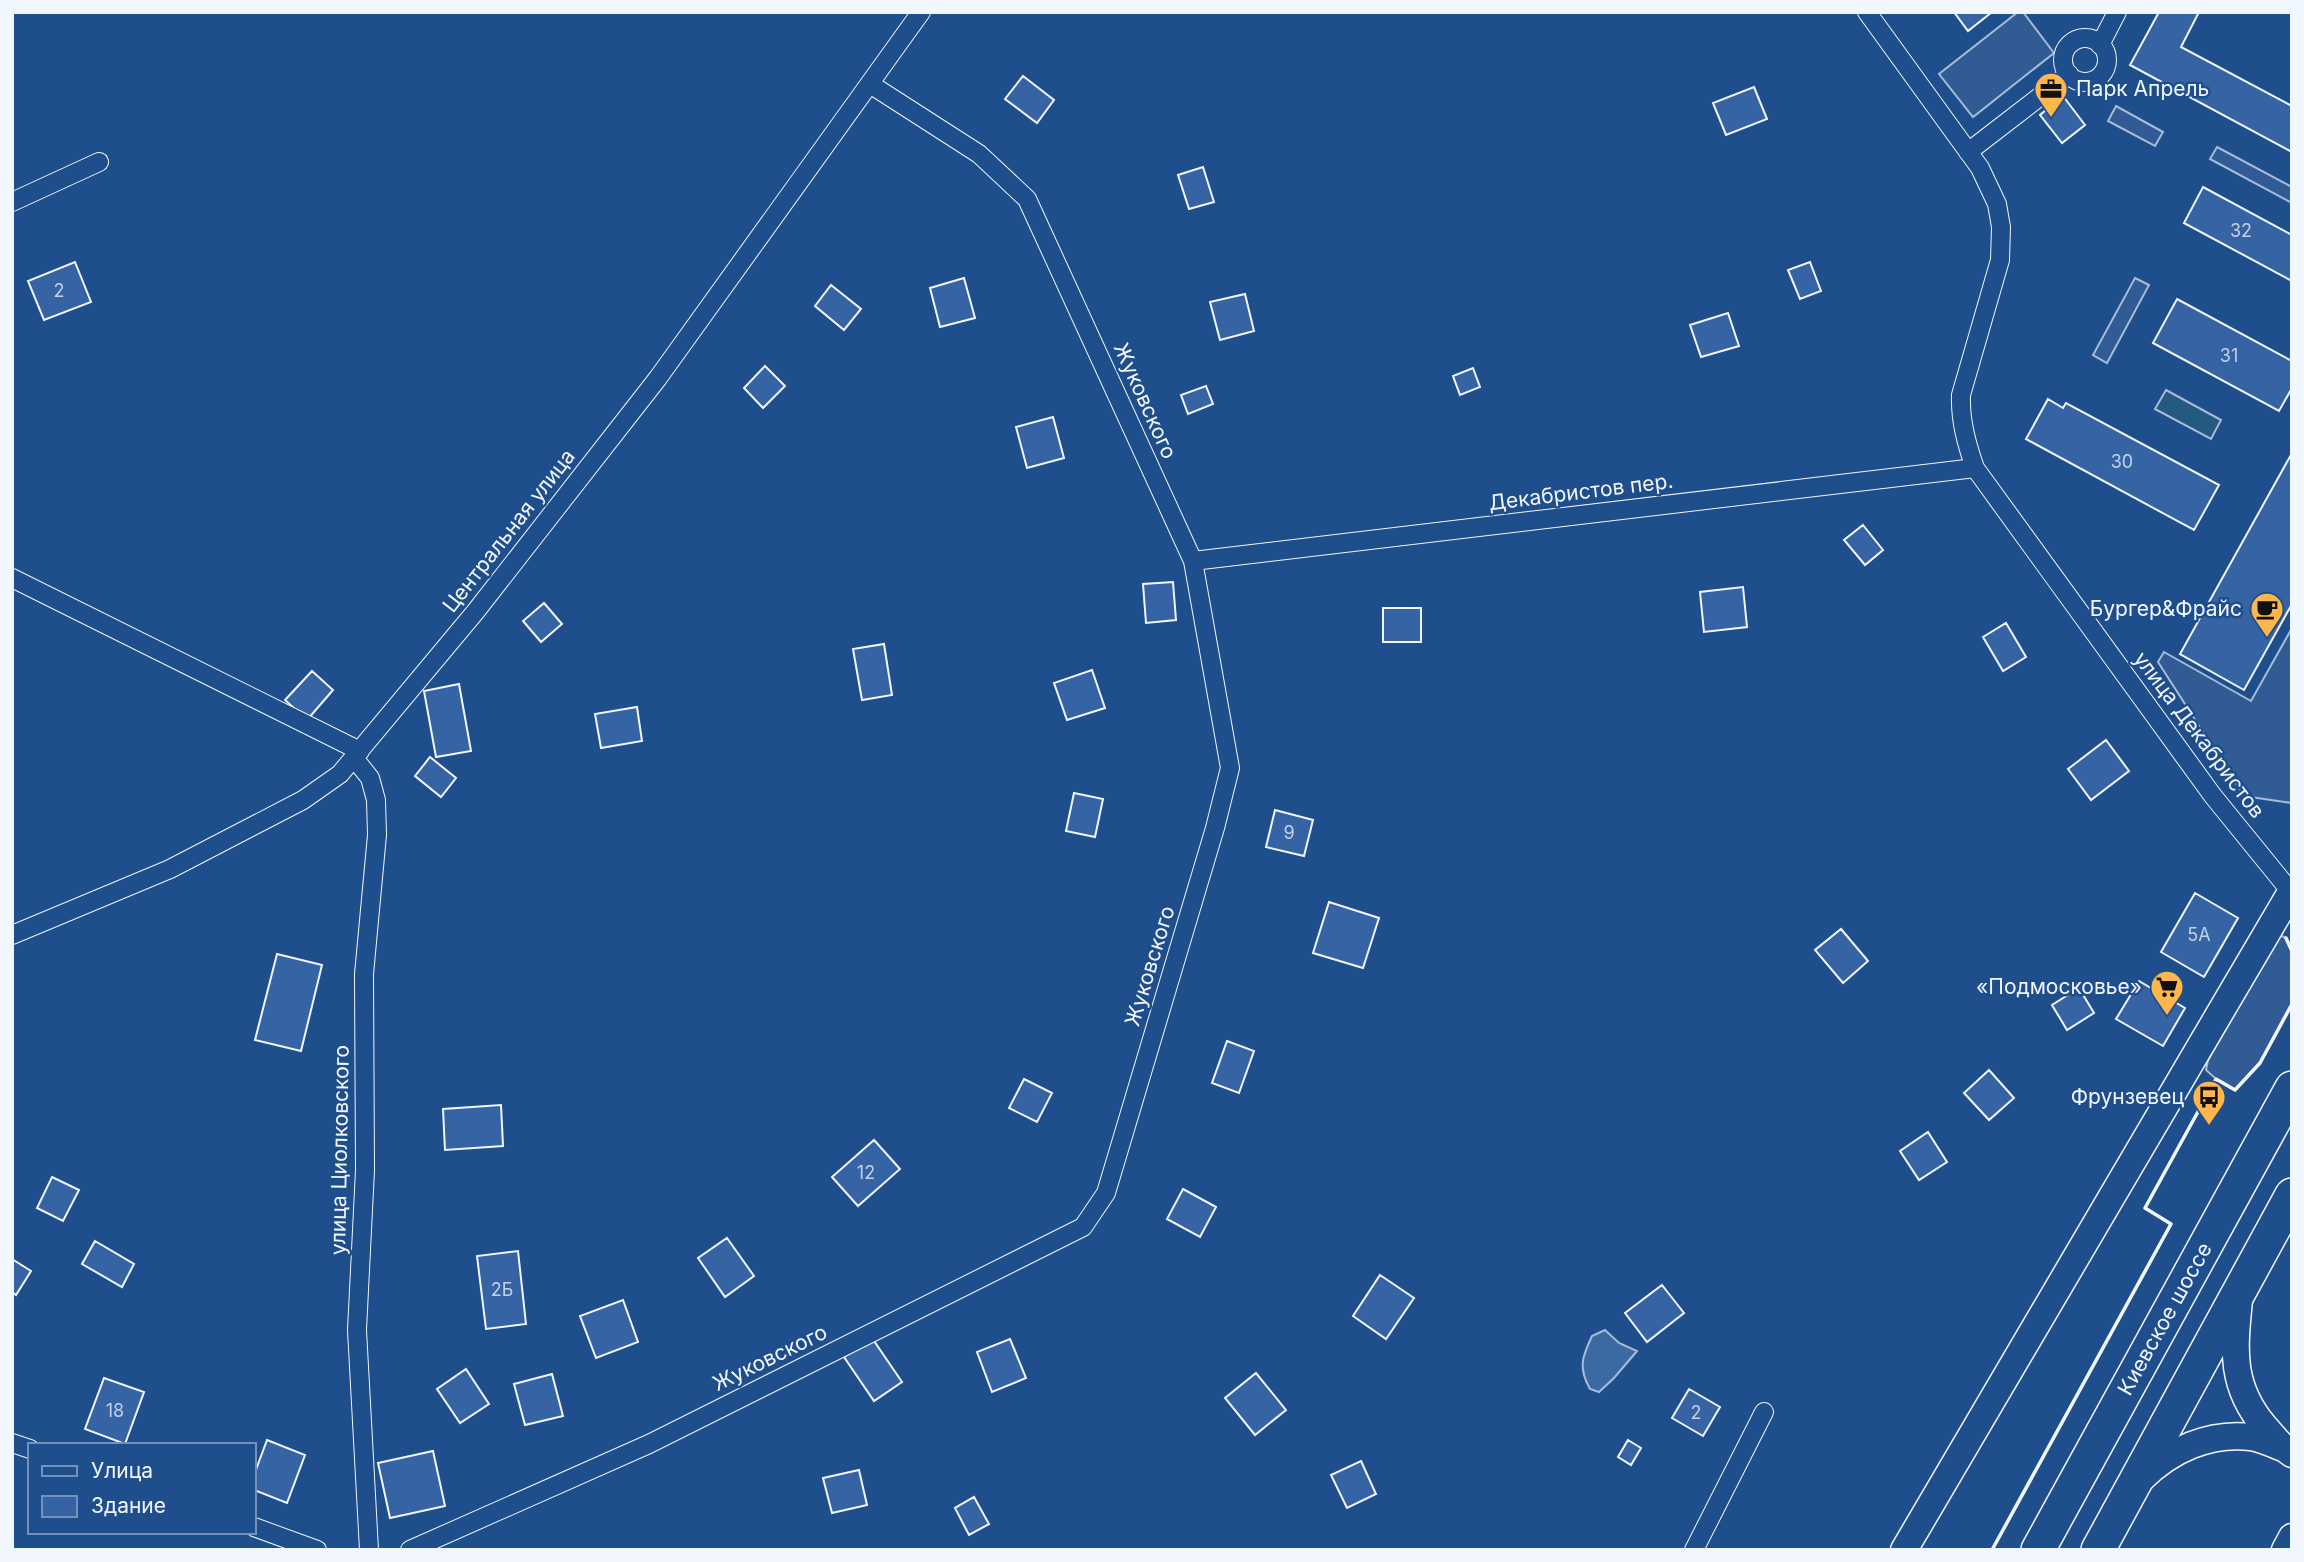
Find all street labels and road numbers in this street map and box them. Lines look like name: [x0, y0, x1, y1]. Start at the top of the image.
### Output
street label: Жуковского: [1109, 339, 1182, 463]
street label: Центральная улица: [437, 444, 580, 617]
street label: Декабристов пер.: [1487, 468, 1675, 515]
street label: улица Декабристов: [2129, 647, 2270, 823]
street label: Жуковского: [1119, 903, 1180, 1029]
street label: улица Циолковского: [325, 1045, 354, 1255]
street label: Киевское шоссе: [2112, 1238, 2217, 1399]
street label: Жуковского: [708, 1319, 831, 1396]

